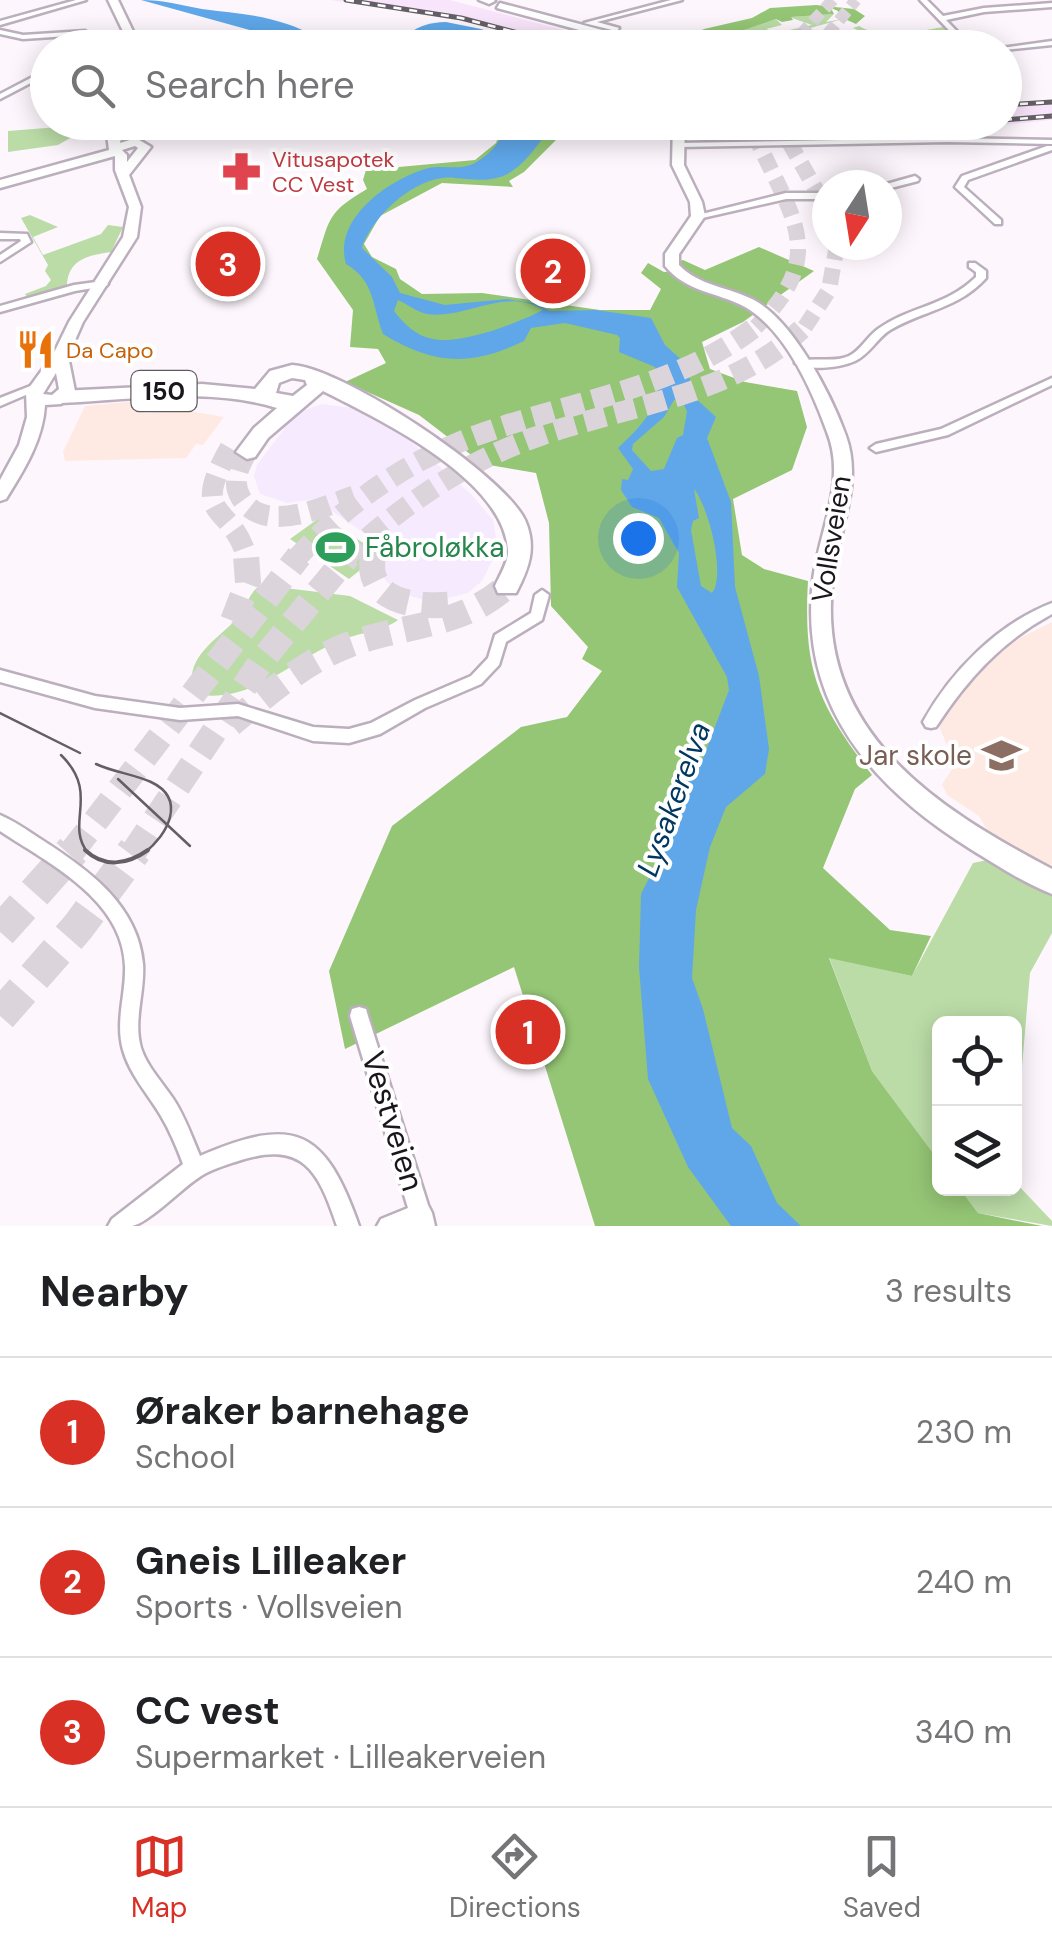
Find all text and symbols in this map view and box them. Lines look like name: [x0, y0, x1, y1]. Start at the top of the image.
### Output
search box: [30, 30, 1022, 140]
icon: search: [65, 58, 120, 113]
text: Search here: [145, 60, 355, 110]
place label: Vitusapotek CC Vest: [272, 145, 395, 199]
pharmacy icon: Vitusapotek CC Vest: [221, 151, 263, 193]
north arrow: [812, 170, 902, 260]
pin: 3: [196, 226, 260, 302]
pin: 2: [520, 234, 586, 308]
restaurant icon: Da Capo: [15, 329, 57, 371]
place label: Da Capo: [66, 336, 154, 365]
road number: 150: [132, 371, 196, 411]
street label: Vollsveien: [803, 473, 860, 605]
your location: [613, 513, 664, 564]
sports icon: Fåbroløkka: [314, 526, 356, 568]
place label: Fåbroløkka: [365, 529, 505, 566]
water label: Lysakerelva: [628, 716, 719, 881]
school or university icon: Jar skole: [981, 734, 1023, 776]
place label: Jar skole: [859, 737, 972, 774]
pin: 1: [496, 994, 560, 1070]
map controls: [932, 1016, 1022, 1196]
button: locate: [932, 1016, 1022, 1106]
street label: Vestveien: [352, 1046, 434, 1196]
button: layers: [932, 1106, 1022, 1196]
text: Nearby: [40, 1264, 189, 1319]
text: 3 results: [885, 1270, 1012, 1312]
text: Øraker barnehage: [135, 1386, 470, 1436]
text: 1: [67, 1411, 78, 1453]
text: 230 m: [916, 1411, 1012, 1453]
text: School: [135, 1436, 235, 1478]
text: Gneis Lilleaker: [135, 1536, 406, 1586]
text: 2: [63, 1561, 82, 1603]
text: 240 m: [916, 1561, 1012, 1603]
text: Sports · Vollsveien: [135, 1586, 403, 1628]
text: CC vest: [135, 1686, 280, 1736]
text: 3: [63, 1711, 82, 1753]
text: 340 m: [915, 1711, 1012, 1753]
text: Supermarket · Lilleakerveien: [135, 1736, 546, 1778]
tab: Map: [131, 1829, 187, 1926]
tab: Directions: [449, 1829, 581, 1926]
tab: Saved: [843, 1829, 921, 1926]

